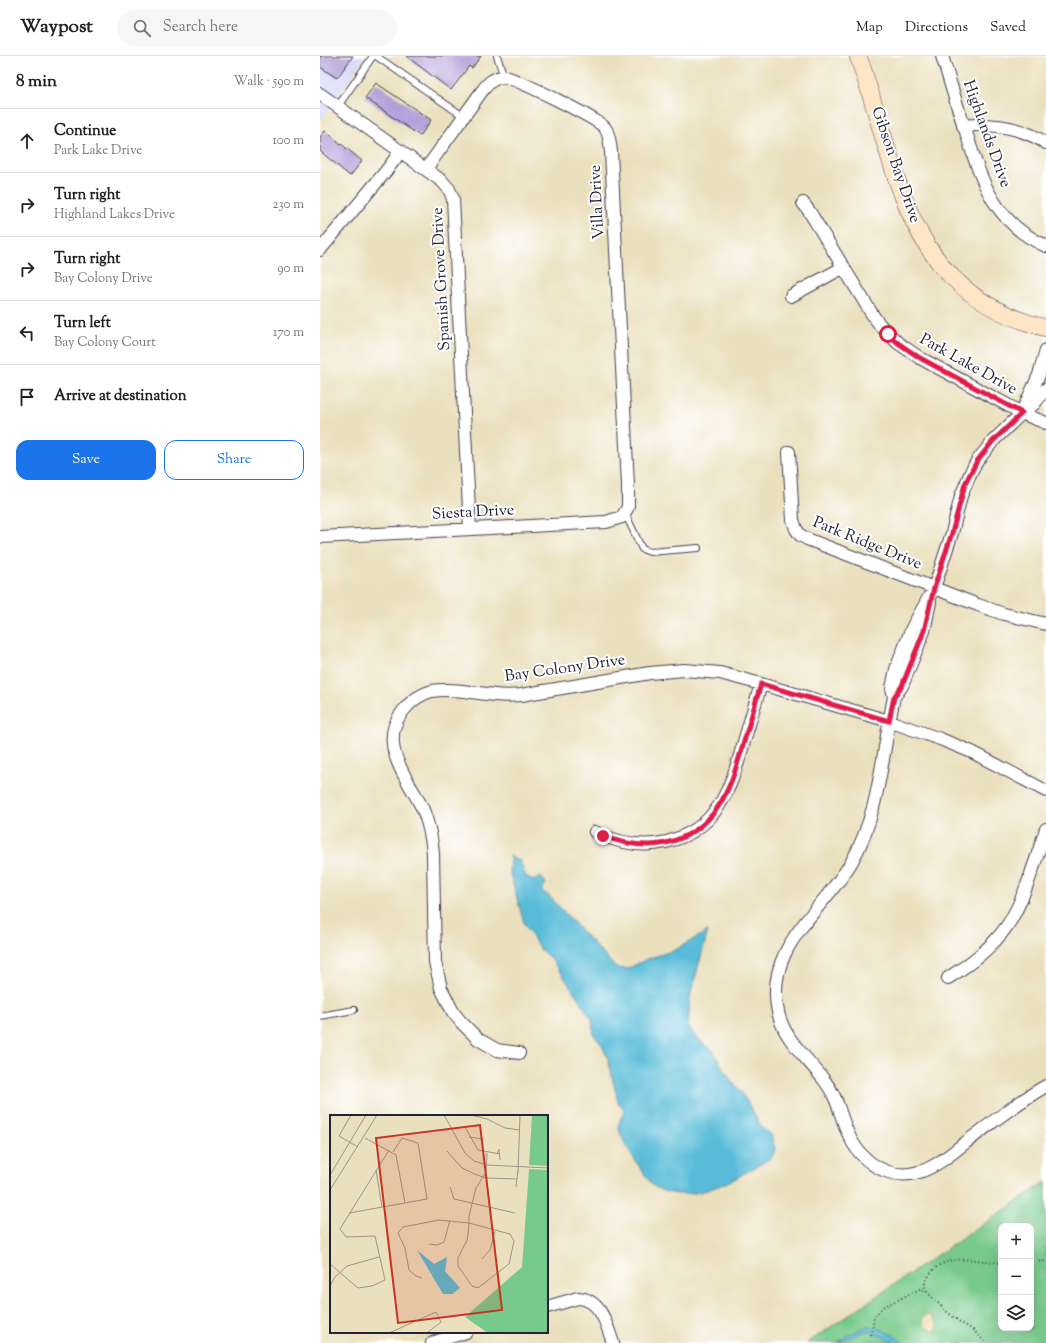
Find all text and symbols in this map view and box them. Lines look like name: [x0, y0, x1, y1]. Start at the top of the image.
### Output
search box: [117, 10, 397, 46]
text: Waypost: [20, 14, 93, 41]
icon: search: [131, 17, 153, 39]
text: Search here: [163, 17, 238, 38]
text: Map: [856, 18, 883, 38]
text: Directions: [905, 18, 968, 38]
text: Saved: [990, 18, 1026, 38]
text: 8 min: [16, 70, 57, 94]
text: Walk · 590 m: [234, 73, 304, 91]
street label: Highlands Drive: [956, 77, 1016, 191]
street label: Gibson Bay Drive: [864, 104, 926, 226]
text: Continue: [54, 121, 116, 142]
icon: ahead: [16, 130, 38, 152]
text: 100 m: [272, 132, 304, 150]
text: Park Lake Drive: [54, 142, 142, 160]
street label: Villa Drive: [585, 164, 611, 240]
text: Turn right: [54, 185, 120, 206]
icon: right: [16, 194, 38, 216]
text: 230 m: [272, 196, 304, 214]
text: Highland Lakes Drive: [54, 206, 175, 224]
street label: Spanish Grove Drive: [427, 207, 457, 351]
text: Turn right: [54, 249, 120, 270]
icon: right: [16, 258, 38, 280]
text: 90 m: [277, 260, 304, 278]
text: Bay Colony Drive: [54, 270, 153, 288]
text: Turn left: [54, 313, 111, 334]
icon: left: [16, 322, 38, 344]
text: 170 m: [273, 324, 304, 342]
route start: [879, 325, 897, 343]
street label: Park Lake Drive: [915, 329, 1021, 401]
text: Bay Colony Court: [54, 334, 156, 352]
icon: arrive: [16, 386, 38, 408]
text: Arrive at destination: [54, 386, 187, 407]
button: Save: [16, 440, 156, 480]
button: Share: [164, 440, 304, 480]
street label: Siesta Drive: [431, 499, 515, 527]
street label: Park Ridge Drive: [809, 512, 925, 576]
street label: Bay Colony Drive: [503, 649, 627, 689]
route end: [594, 827, 612, 845]
inset map: [330, 1115, 548, 1333]
map controls: [998, 1223, 1034, 1331]
button: +: [998, 1223, 1034, 1259]
button: −: [998, 1259, 1034, 1295]
button: layers: [998, 1295, 1034, 1331]

